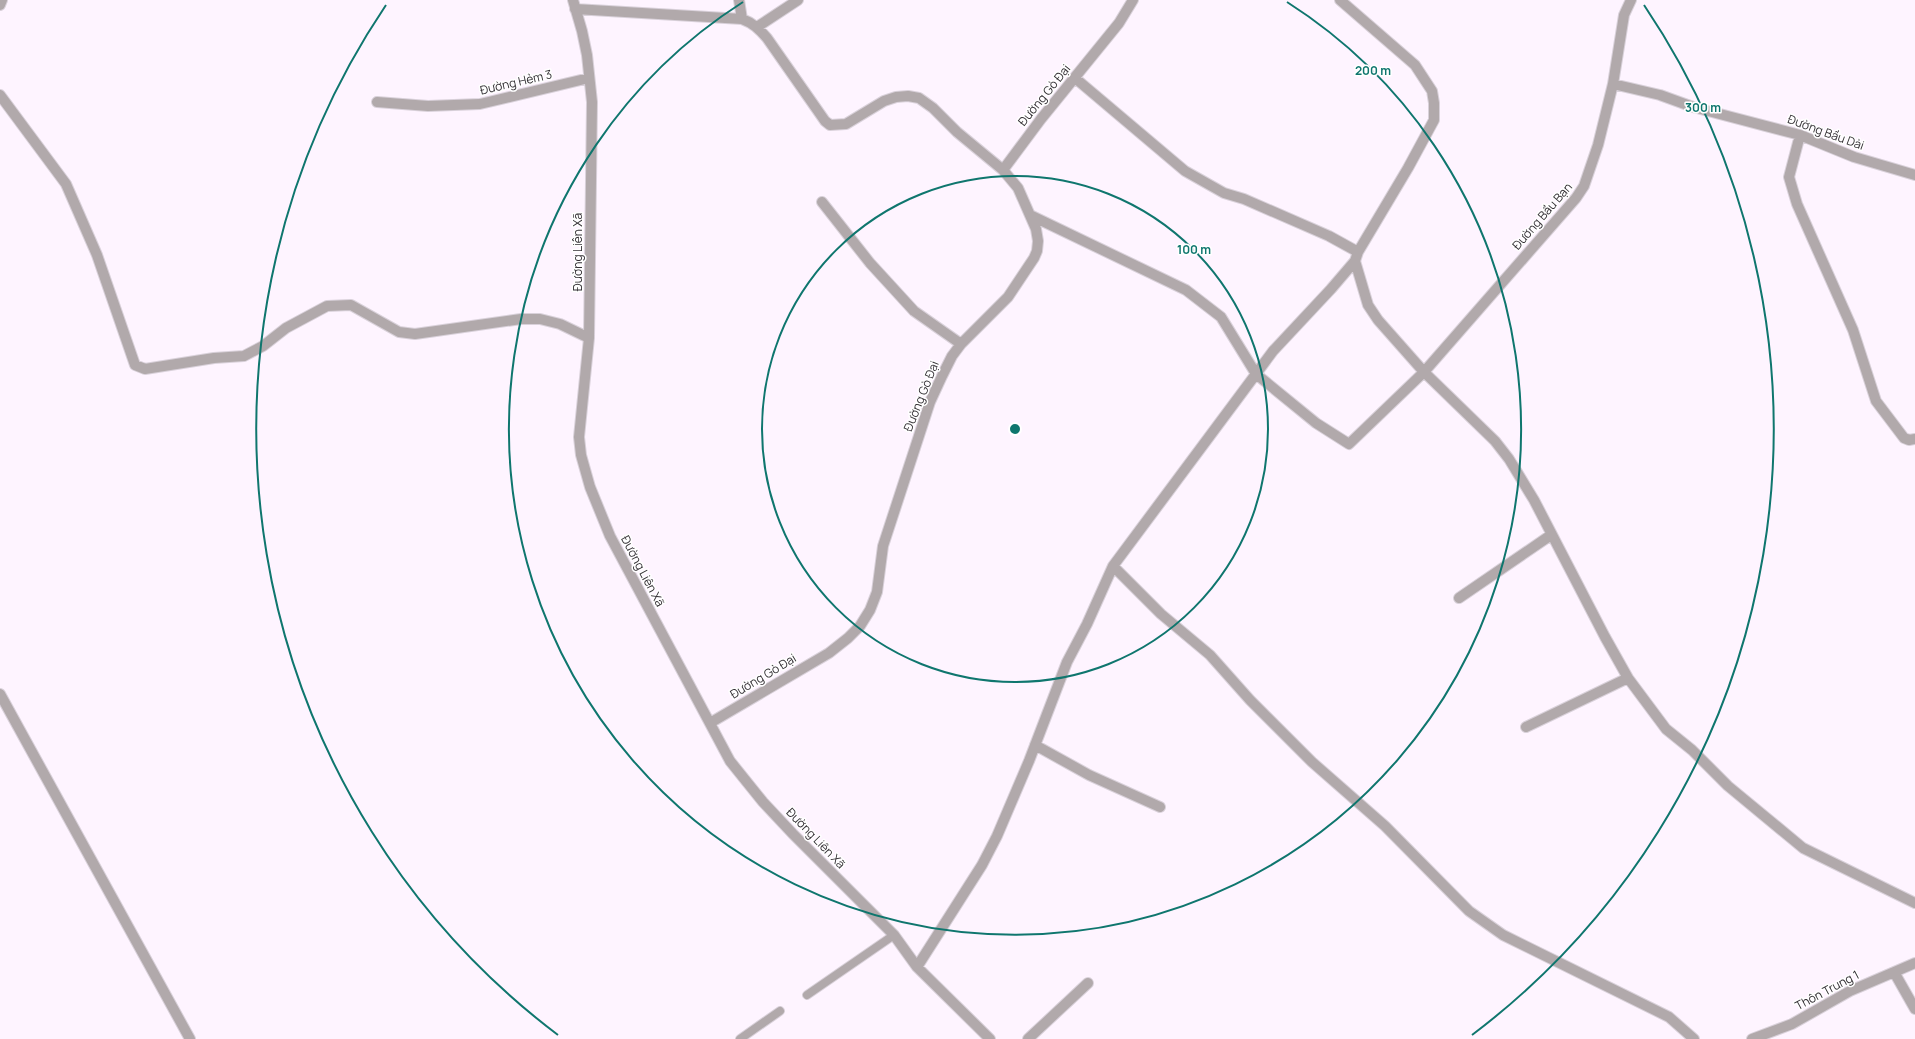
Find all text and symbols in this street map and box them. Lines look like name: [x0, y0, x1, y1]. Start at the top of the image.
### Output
street label: Đường Gò Đại: [1014, 61, 1074, 129]
text: 200 m: [1355, 62, 1391, 79]
street label: Đường Hẻm 3: [478, 65, 554, 99]
text: 300 m: [1685, 99, 1721, 116]
street label: Đường Bầu Dài: [1785, 110, 1867, 154]
street label: Đường Bầu Bạn: [1508, 179, 1576, 253]
street label: Đường Liên Xã: [569, 213, 586, 291]
text: 100 m: [1177, 241, 1211, 258]
street label: Đường Gò Đại: [899, 358, 943, 434]
centre of rings: [1008, 422, 1022, 436]
street label: Đường Liên Xã: [617, 532, 669, 610]
street label: Đường Gò Đại: [727, 650, 799, 702]
street label: Đường Liên Xã: [783, 804, 849, 872]
street label: Thôn Trung 1: [1792, 966, 1862, 1014]

